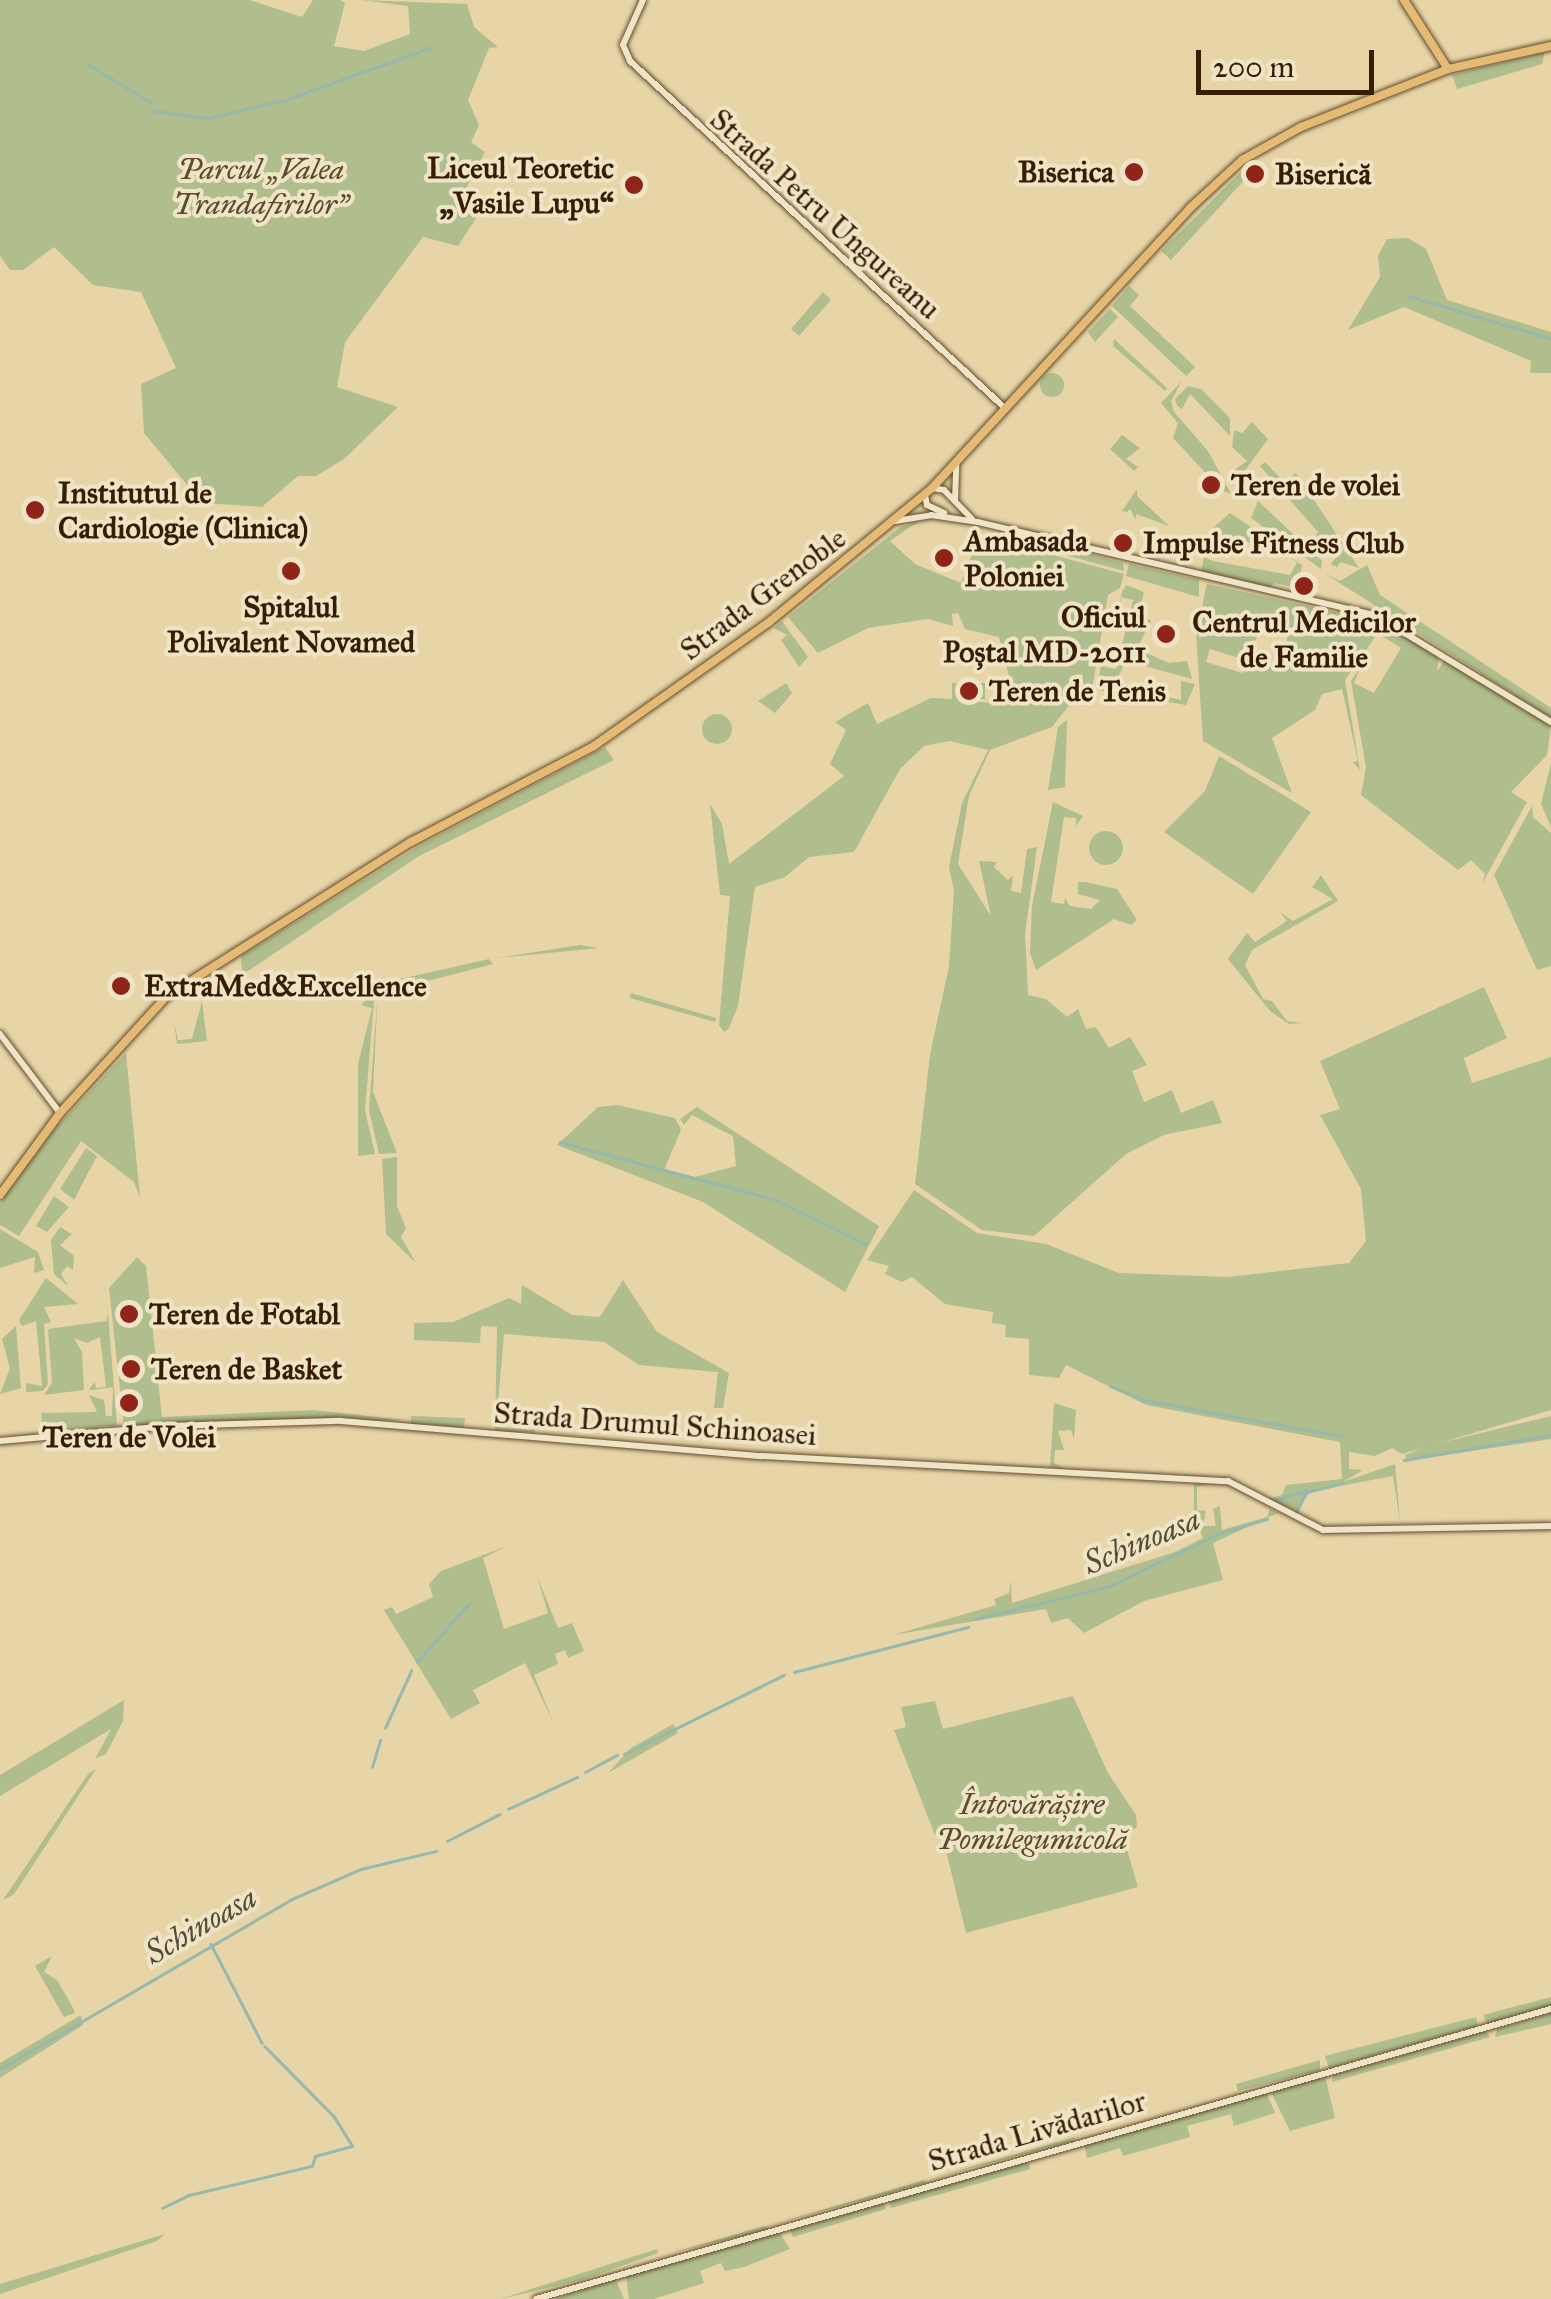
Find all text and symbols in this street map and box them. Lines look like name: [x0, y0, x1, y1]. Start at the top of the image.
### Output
scale bar: [1201, 30, 1378, 92]
text: 200 m: [1213, 49, 1294, 85]
street label: Strada Petru Ungureanu: [703, 101, 947, 327]
place label: Liceul Teoretic „Vasile Lupu“: [427, 150, 614, 220]
park label: Parcul „Valea Trandafirilor”: [173, 151, 349, 222]
place label: Biserica: [1018, 154, 1114, 190]
place label: Biserică: [1275, 156, 1371, 192]
marker: Biserica: [1123, 161, 1145, 183]
marker: Biserică: [1244, 163, 1266, 185]
marker: Liceul Teoretic „Vasile Lupu“: [623, 174, 645, 196]
place label: Teren de volei: [1231, 467, 1400, 503]
marker: Teren de volei: [1200, 474, 1222, 496]
place label: Institutul de Cardiologie (Clinica): [58, 475, 308, 546]
marker: Institutul de Cardiologie (Clinica): [22, 497, 48, 523]
street label: Strada Grenoble: [673, 520, 853, 668]
place label: Ambasada Poloniei: [964, 523, 1088, 594]
place label: Impulse Fitness Club: [1143, 525, 1404, 561]
marker: Impulse Fitness Club: [1112, 532, 1134, 554]
marker: Ambasada Poloniei: [933, 547, 955, 569]
marker: Spitalul Polivalent Novamed: [278, 558, 304, 584]
marker: Centrul Medicilor de Familie: [1291, 573, 1317, 599]
place label: Spitalul Polivalent Novamed: [167, 589, 415, 660]
place label: Oficiul Poștal MD-2011: [943, 599, 1146, 670]
place label: Centrul Medicilor de Familie: [1192, 604, 1416, 674]
marker: Oficiul Poștal MD-2011: [1155, 623, 1177, 645]
place label: Teren de Tenis: [989, 673, 1166, 709]
marker: Teren de Tenis: [958, 680, 980, 702]
place label: ExtraMed&Excellence: [144, 968, 427, 1004]
marker: ExtraMed&Excellence: [108, 973, 134, 999]
place label: Teren de Fotabl: [149, 1296, 340, 1332]
marker: Teren de Fotabl: [118, 1303, 140, 1325]
place label: Teren de Basket: [151, 1351, 342, 1387]
marker: Teren de Basket: [120, 1358, 142, 1380]
marker: Teren de Volei: [118, 1392, 140, 1414]
street label: Strada Drumul Schinoasei: [492, 1395, 818, 1453]
place label: Teren de Volei: [42, 1419, 216, 1455]
water label: Schinoasa: [1078, 1500, 1206, 1584]
park label: Întovărășire Pomilegumicolă: [937, 1786, 1127, 1856]
water label: Schinoasa: [138, 1879, 264, 1973]
street label: Strada Livădarilor: [924, 2083, 1150, 2179]

